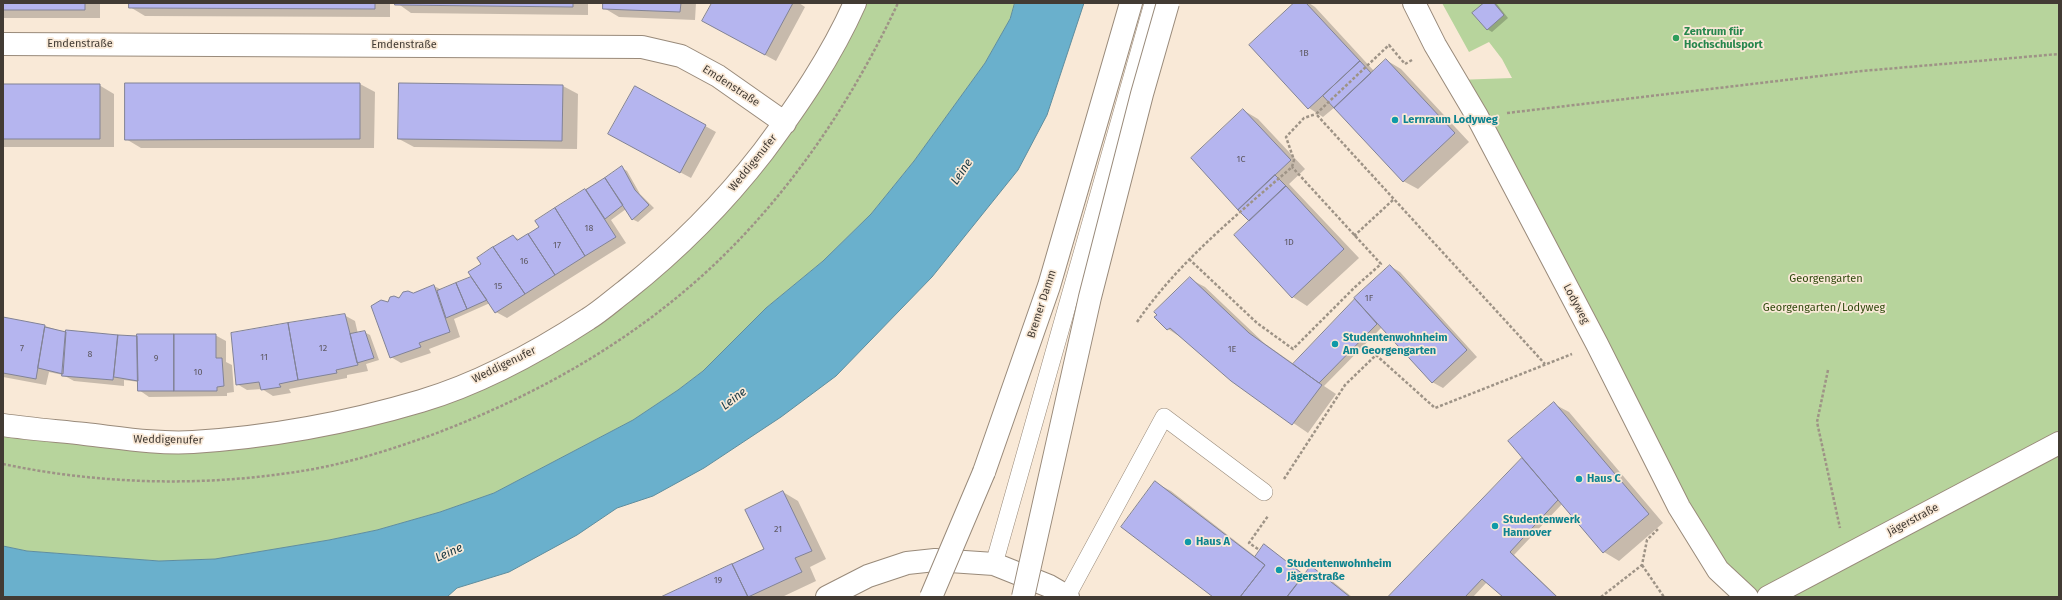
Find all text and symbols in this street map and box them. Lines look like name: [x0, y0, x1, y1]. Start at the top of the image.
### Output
place label: Zentrum für Hochschulsport: [1684, 25, 1763, 51]
marker: Zentrum für Hochschulsport: [1671, 33, 1681, 43]
street label: Emdenstraße: [47, 37, 113, 51]
street label: Emdenstraße: [371, 38, 437, 52]
house number: 1B: [1299, 48, 1309, 58]
street label: Emdenstraße: [700, 63, 762, 109]
place label: Lernraum Lodyweg: [1403, 113, 1498, 127]
marker: Lernraum Lodyweg: [1390, 115, 1400, 125]
street label: Weddigenufer: [726, 132, 780, 194]
house number: 1C: [1237, 154, 1245, 164]
water label: Leine: [948, 156, 976, 188]
house number: 18: [585, 223, 593, 233]
house number: 1D: [1284, 237, 1294, 247]
house number: 17: [553, 240, 561, 250]
house number: 16: [520, 256, 528, 266]
street label: Bremer Damm: [1025, 268, 1059, 340]
park label: Georgengarten: [1789, 272, 1863, 286]
house number: 15: [494, 281, 502, 291]
street label: Lodyweg: [1560, 282, 1592, 326]
house number: 1F: [1365, 293, 1373, 303]
park label: Georgengarten/Lodyweg: [1763, 301, 1885, 315]
place label: Studentenwohnheim Am Georgengarten: [1343, 331, 1447, 357]
marker: Studentenwohnheim Am Georgengarten: [1330, 339, 1340, 349]
house number: 7: [20, 343, 24, 353]
house number: 12: [319, 343, 327, 353]
street label: Weddigenufer: [470, 344, 538, 386]
house number: 1E: [1228, 344, 1236, 354]
house number: 8: [88, 349, 92, 359]
house number: 11: [260, 352, 268, 362]
house number: 9: [154, 353, 158, 363]
house number: 10: [194, 367, 202, 377]
water label: Leine: [718, 385, 750, 413]
street label: Weddigenufer: [133, 433, 203, 447]
place label: Haus C: [1587, 472, 1621, 486]
marker: Haus C: [1574, 474, 1584, 484]
street label: Jägerstraße: [1885, 501, 1941, 539]
place label: Studentenwerk Hannover: [1503, 513, 1580, 539]
marker: Studentenwerk Hannover: [1490, 521, 1500, 531]
house number: 21: [774, 524, 782, 534]
place label: Haus A: [1196, 535, 1230, 549]
marker: Haus A: [1183, 537, 1193, 547]
water label: Leine: [433, 541, 465, 565]
place label: Studentenwohnheim Jägerstraße: [1287, 557, 1391, 583]
marker: Studentenwohnheim Jägerstraße: [1274, 565, 1284, 575]
house number: 19: [714, 575, 722, 585]

